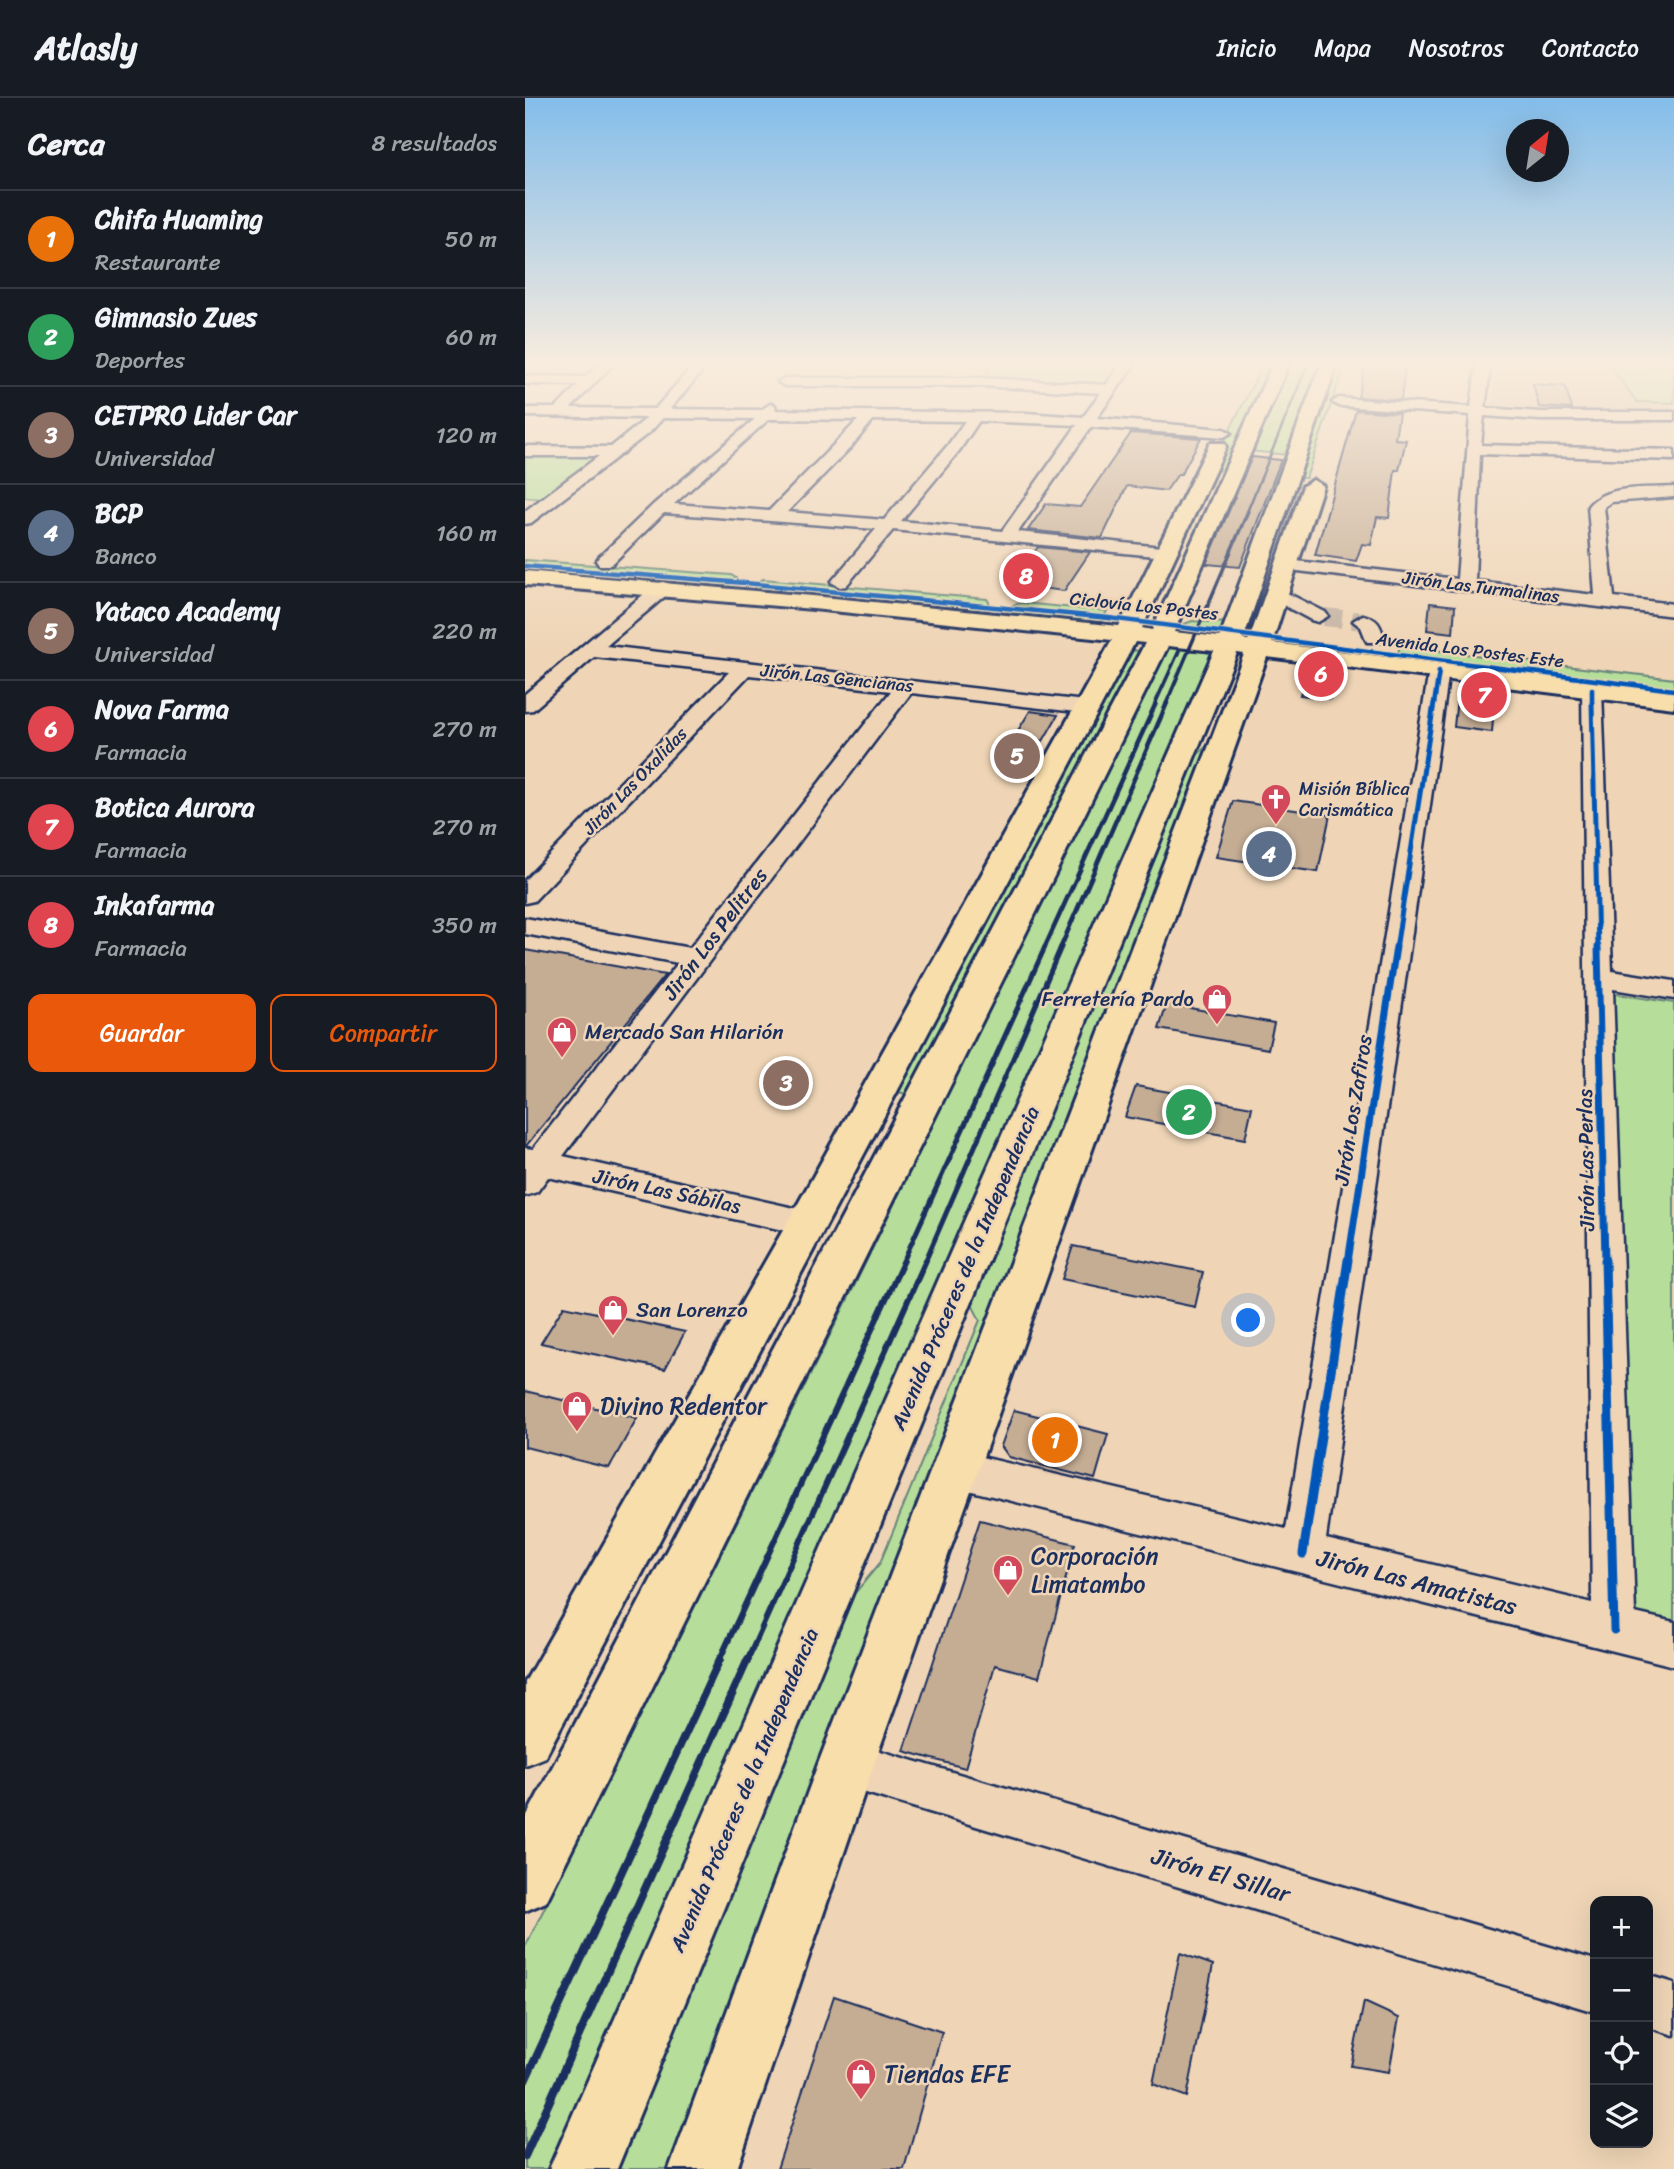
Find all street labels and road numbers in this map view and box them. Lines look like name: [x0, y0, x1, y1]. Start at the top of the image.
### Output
street label: Jirón Las Turmalinas: [1400, 561, 1562, 613]
street label: Ciclovía Los Postes: [1068, 582, 1221, 630]
street label: Avenida Los Postes Este: [1373, 622, 1566, 677]
street label: Jirón Las Gencianas: [758, 654, 916, 702]
street label: Jirón Las Oxalidas: [574, 719, 696, 843]
street label: Jirón Los Pelitres: [652, 859, 778, 1009]
street label: Jirón Los Zafiros: [1322, 1032, 1384, 1189]
street label: Jirón Las Perlas: [1566, 1088, 1606, 1232]
street label: Avenida Próceres de la Independencia: [879, 1099, 1051, 1437]
street label: Jirón Las Sábilas: [589, 1157, 745, 1225]
street label: Jirón Las Amatistas: [1311, 1537, 1522, 1627]
street label: Avenida Próceres de la Independencia: [658, 1621, 830, 1959]
street label: Jirón El Sillar: [1146, 1835, 1297, 1915]

